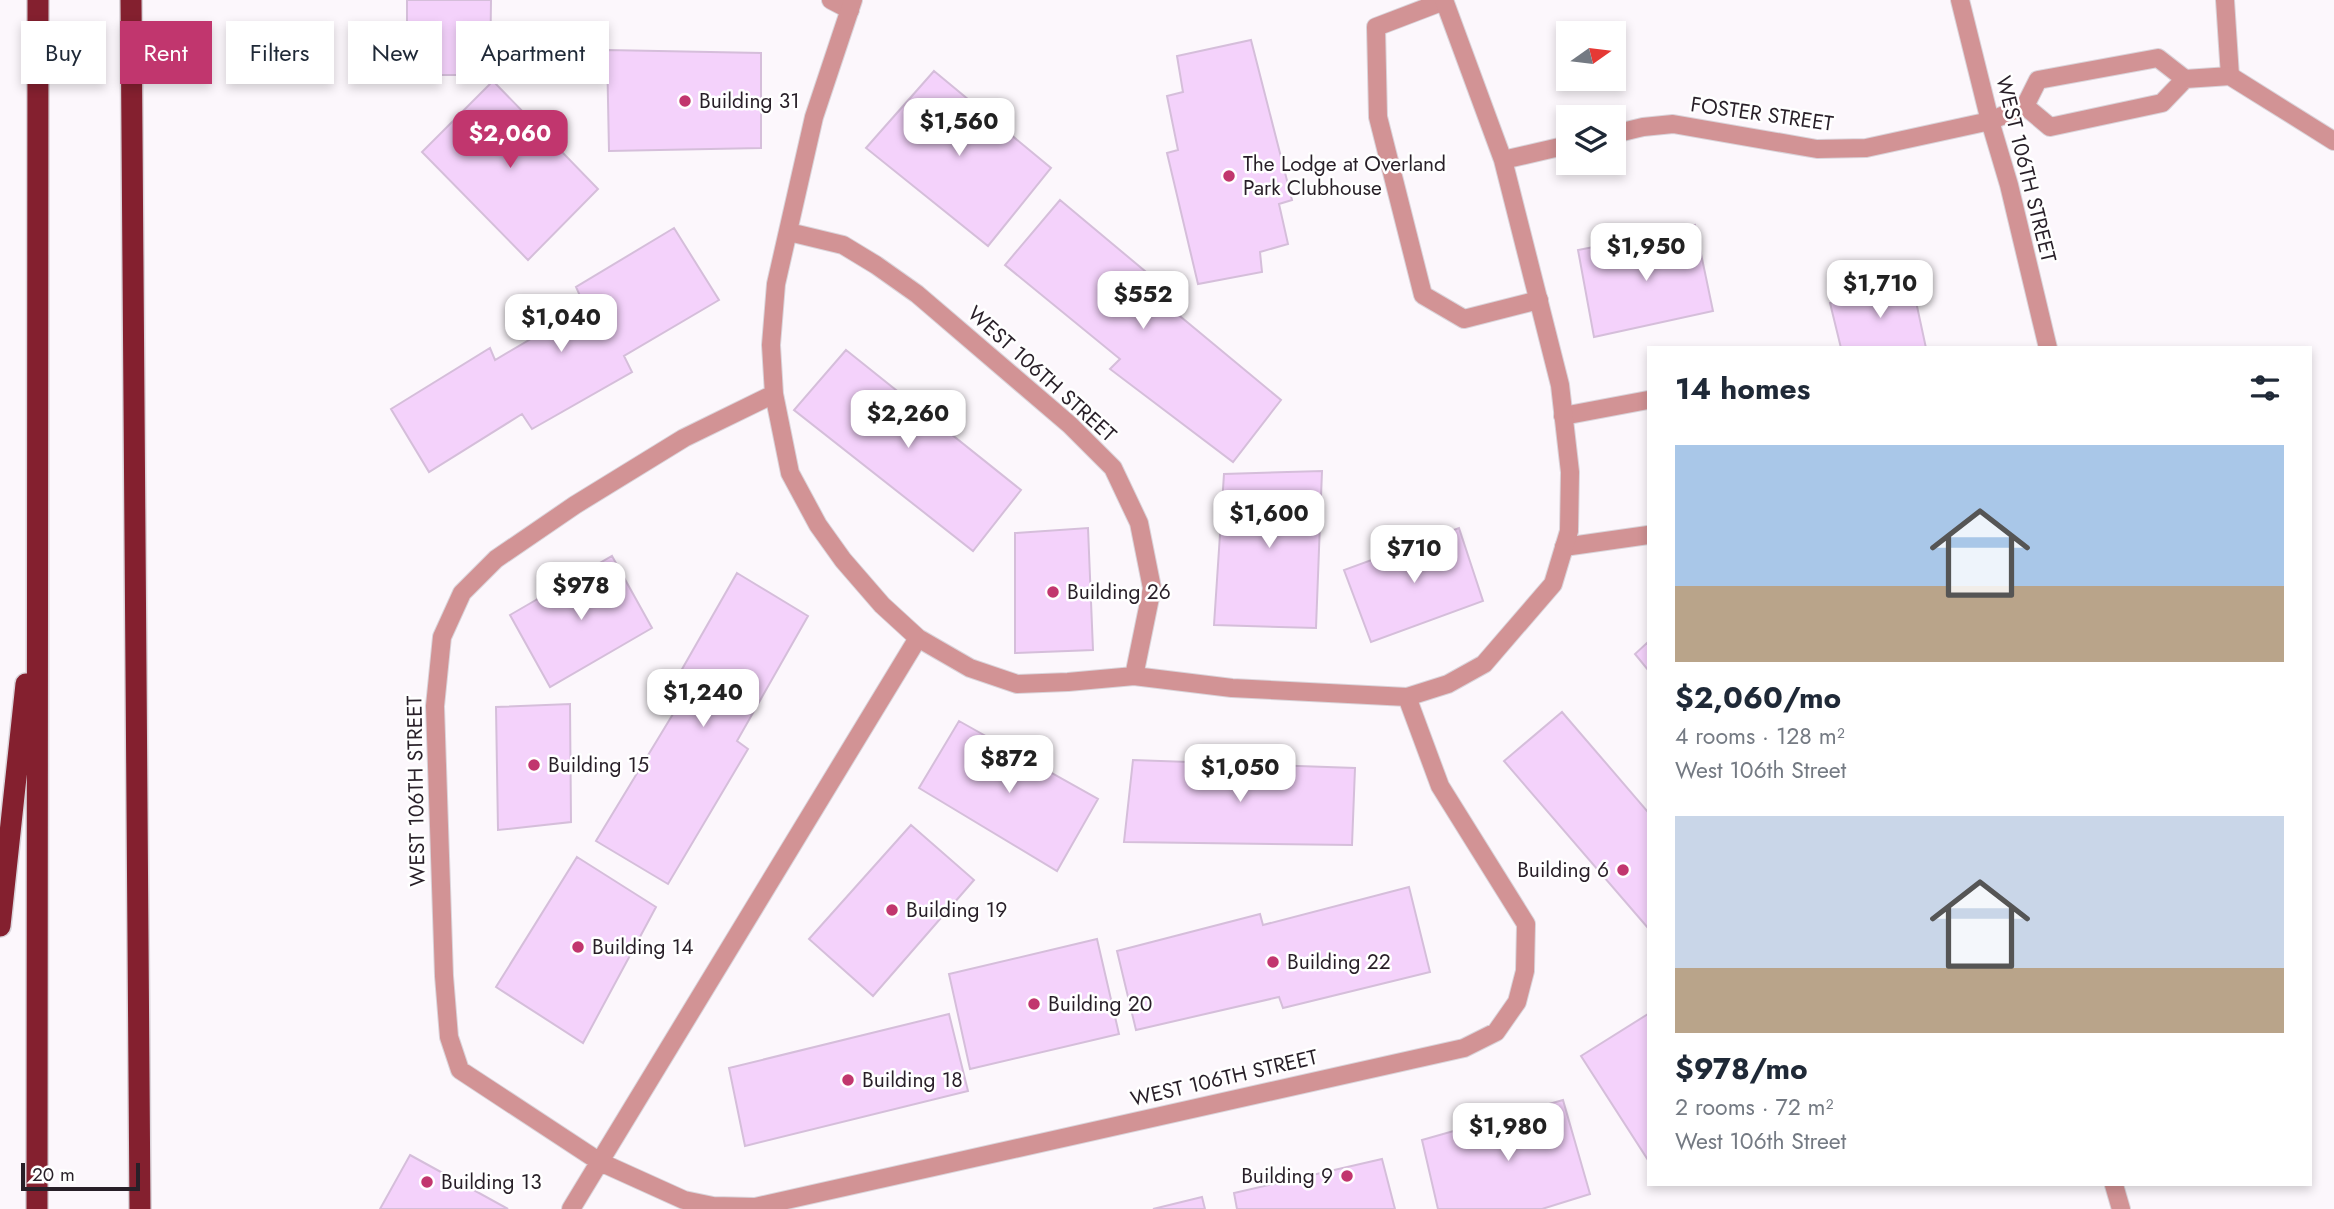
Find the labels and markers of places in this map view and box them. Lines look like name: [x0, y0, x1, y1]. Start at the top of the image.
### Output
place label: Building 31: [699, 86, 800, 116]
marker: Building 31: [677, 93, 693, 109]
pin: $1,560: [902, 99, 1016, 158]
pin: $2,060: [453, 110, 567, 170]
place label: The Lodge at Overland Park Clubhouse: [1243, 149, 1446, 203]
marker: The Lodge at Overland Park Clubhouse: [1221, 168, 1237, 184]
pin: $1,950: [1589, 224, 1703, 283]
pin: $1,710: [1823, 260, 1937, 320]
pin: $552: [1102, 272, 1184, 331]
pin: $1,040: [504, 294, 618, 354]
pin: $2,260: [851, 391, 965, 450]
pin: $1,600: [1212, 490, 1326, 550]
pin: $710: [1373, 526, 1455, 585]
pin: $978: [540, 562, 622, 622]
place label: Building 26: [1067, 577, 1171, 607]
marker: Building 26: [1045, 584, 1061, 600]
pin: $1,240: [646, 670, 760, 729]
pin: $872: [968, 736, 1050, 795]
pin: $1,050: [1183, 744, 1297, 804]
place label: Building 15: [548, 750, 649, 780]
marker: Building 15: [526, 757, 542, 773]
place label: Building 6: [1517, 855, 1609, 885]
marker: Building 6: [1615, 862, 1631, 878]
place label: Building 19: [906, 895, 1007, 925]
marker: Building 19: [884, 902, 900, 918]
place label: Building 14: [592, 932, 693, 962]
marker: Building 14: [570, 939, 586, 955]
place label: Building 22: [1287, 947, 1391, 977]
marker: Building 22: [1265, 954, 1281, 970]
place label: Building 20: [1048, 989, 1152, 1019]
marker: Building 20: [1026, 996, 1042, 1012]
place label: Building 18: [862, 1065, 963, 1095]
marker: Building 18: [840, 1072, 856, 1088]
pin: $1,980: [1451, 1104, 1565, 1163]
place label: Building 9: [1241, 1161, 1333, 1191]
place label: Building 13: [441, 1167, 542, 1197]
marker: Building 9: [1339, 1168, 1355, 1184]
marker: Building 13: [419, 1174, 435, 1190]

